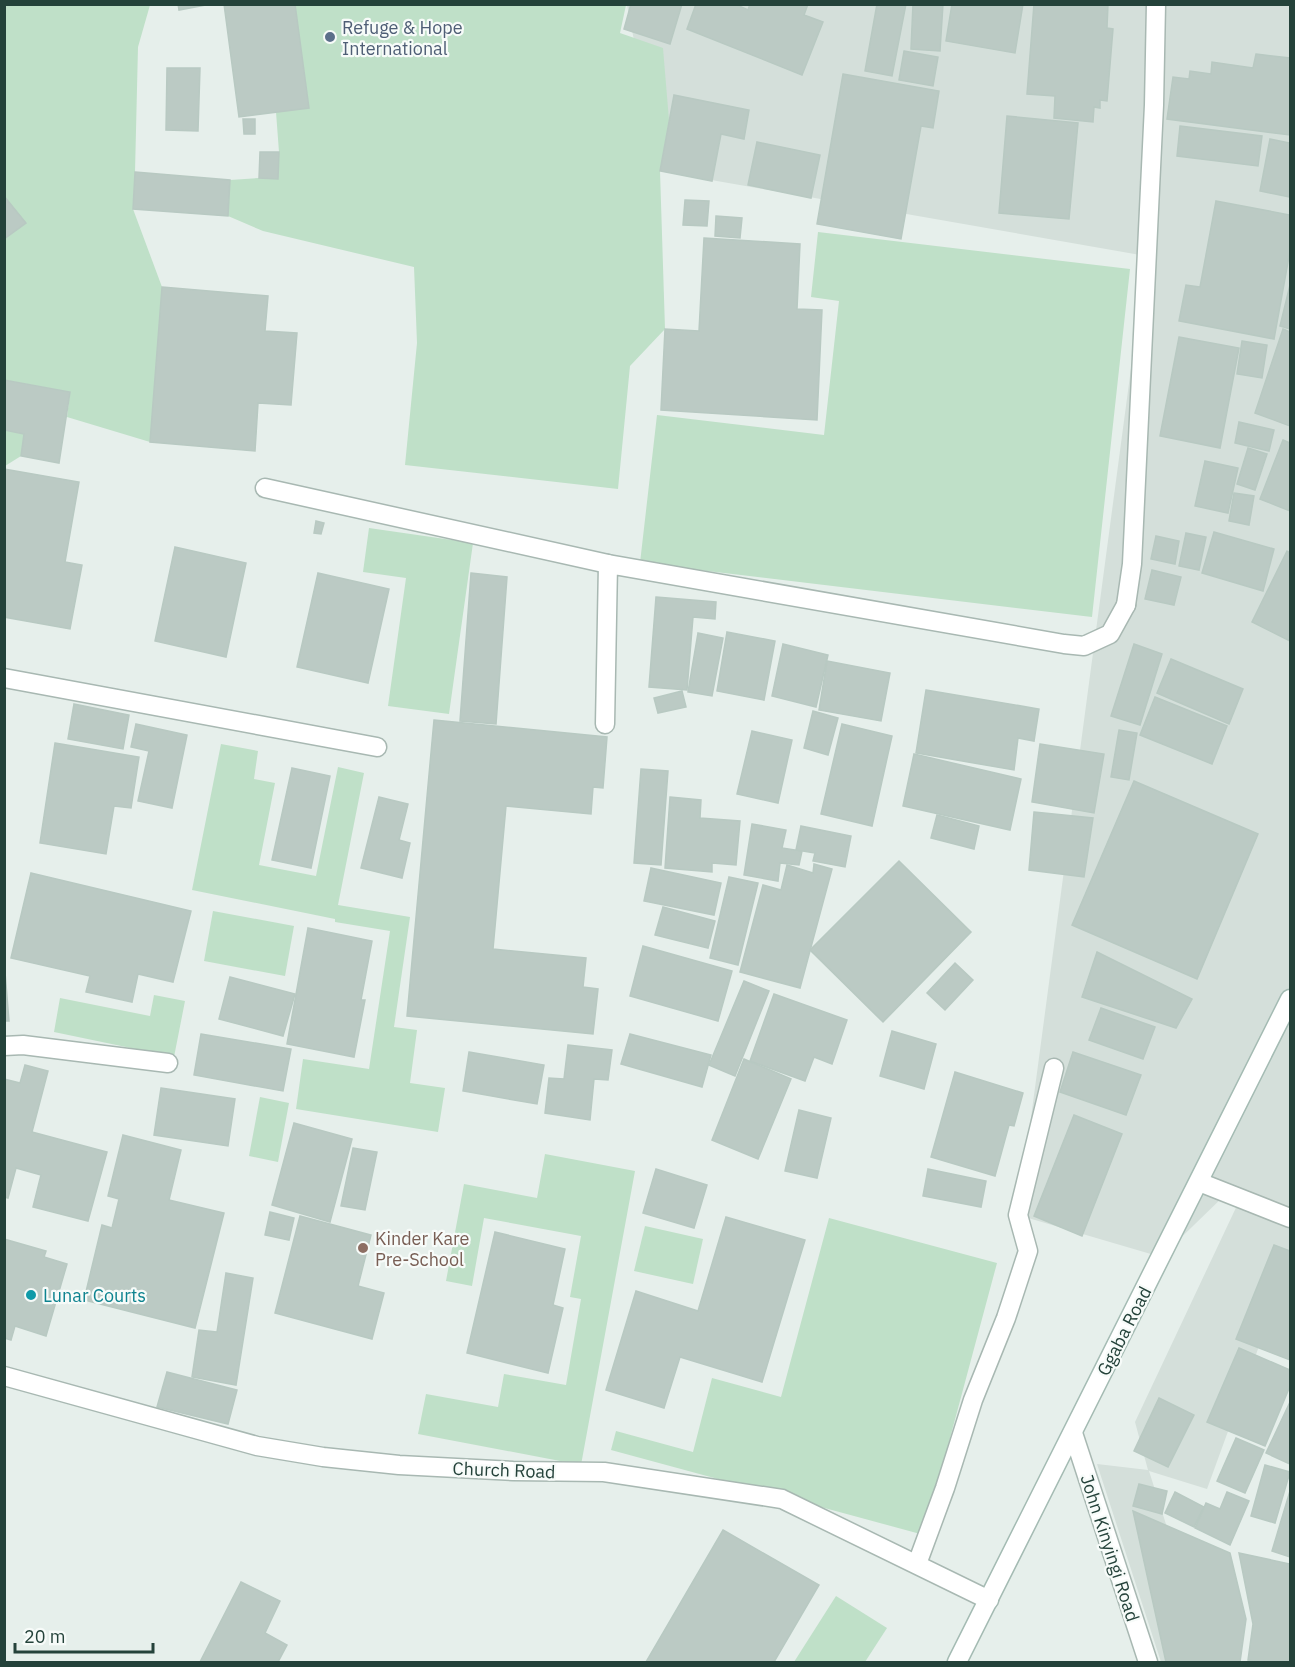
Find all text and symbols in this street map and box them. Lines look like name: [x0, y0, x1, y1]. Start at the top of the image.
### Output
place label: Refuge & Hope International: [342, 16, 463, 60]
marker: Refuge & Hope International: [323, 30, 337, 44]
place label: Kinder Kare Pre-School: [375, 1227, 470, 1271]
marker: Kinder Kare Pre-School: [356, 1241, 370, 1255]
street label: Ggaba Road: [1092, 1282, 1156, 1380]
place label: Lunar Courts: [43, 1284, 146, 1307]
marker: Lunar Courts: [24, 1288, 38, 1302]
street label: Church Road: [452, 1457, 556, 1483]
street label: John Kinyingi Road: [1075, 1472, 1145, 1624]
scale bar: [15, 1616, 153, 1654]
text: 20 m: [24, 1625, 66, 1648]

